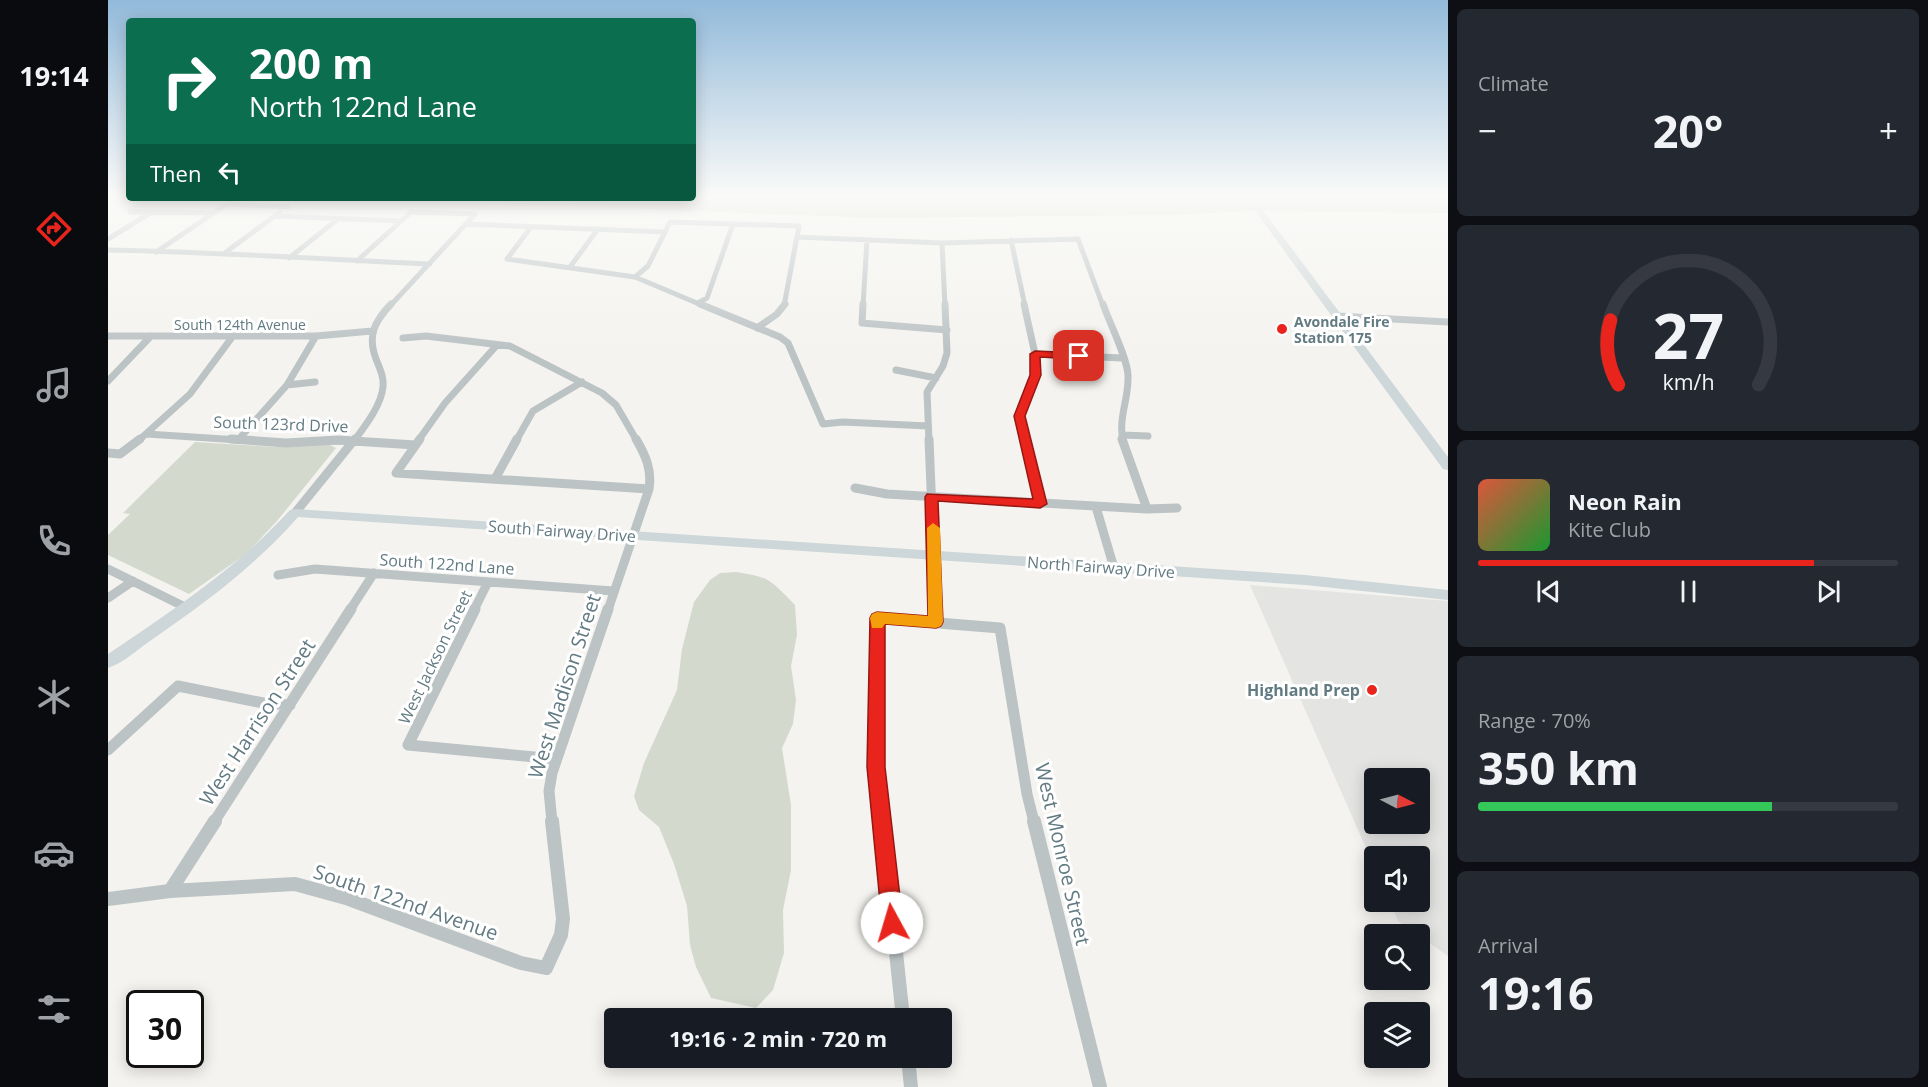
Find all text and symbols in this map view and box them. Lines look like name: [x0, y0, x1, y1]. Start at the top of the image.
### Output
text: 200 m: [249, 34, 373, 91]
icon: right: [150, 42, 228, 120]
text: 19:14: [19, 57, 89, 94]
text: Climate: [1478, 70, 1549, 97]
text: North 122nd Lane: [249, 88, 477, 125]
text: 20°: [1653, 100, 1723, 161]
text: −: [1478, 108, 1497, 153]
text: +: [1879, 108, 1898, 153]
icon: left: [213, 156, 246, 189]
text: Then: [150, 158, 201, 188]
icon: directions: [33, 208, 75, 250]
text: 27: [1652, 292, 1724, 377]
place label: Avondale Fire Station 175: [1294, 312, 1390, 347]
street label: South 124th Avenue: [174, 315, 306, 334]
marker: Avondale Fire Station 175: [1275, 322, 1289, 336]
pin: [1053, 330, 1104, 381]
icon: arrive: [1062, 339, 1095, 372]
icon: music: [33, 364, 75, 406]
text: km/h: [1662, 367, 1714, 396]
street label: South 123rd Drive: [213, 411, 349, 437]
text: Neon Rain: [1568, 486, 1682, 516]
street label: South Fairway Drive: [487, 515, 637, 547]
text: Kite Club: [1568, 516, 1651, 543]
icon: phone: [33, 520, 75, 562]
street label: South 122nd Lane: [379, 548, 515, 580]
street label: North Fairway Drive: [1026, 551, 1176, 583]
icon: previous: [1532, 575, 1565, 608]
icon: pause: [1672, 575, 1705, 608]
icon: next: [1812, 575, 1845, 608]
street label: West Jackson Street: [393, 586, 477, 728]
street label: West Madison Street: [521, 590, 607, 782]
street label: West Harrison Street: [193, 633, 321, 811]
icon: climate: [33, 676, 75, 718]
place label: Highland Prep: [1247, 679, 1360, 701]
marker: Highland Prep: [1365, 683, 1379, 697]
text: Range · 70%: [1478, 707, 1591, 734]
text: 350 km: [1478, 737, 1639, 798]
street label: West Monroe Street: [1029, 760, 1097, 948]
north arrow: [1364, 768, 1430, 834]
map controls: [1364, 768, 1430, 1068]
icon: car: [33, 832, 75, 874]
button: sound: [1364, 846, 1430, 912]
street label: South 122nd Avenue: [310, 858, 502, 946]
position arrow: [860, 891, 924, 955]
button: search: [1364, 924, 1430, 990]
text: Arrival: [1478, 932, 1538, 959]
text: 19:16: [1478, 962, 1594, 1023]
icon: filters: [33, 988, 75, 1030]
speed limit sign: 30: [126, 990, 204, 1068]
button: layers: [1364, 1002, 1430, 1068]
text: 19:16 · 2 min · 720 m: [669, 1023, 887, 1053]

